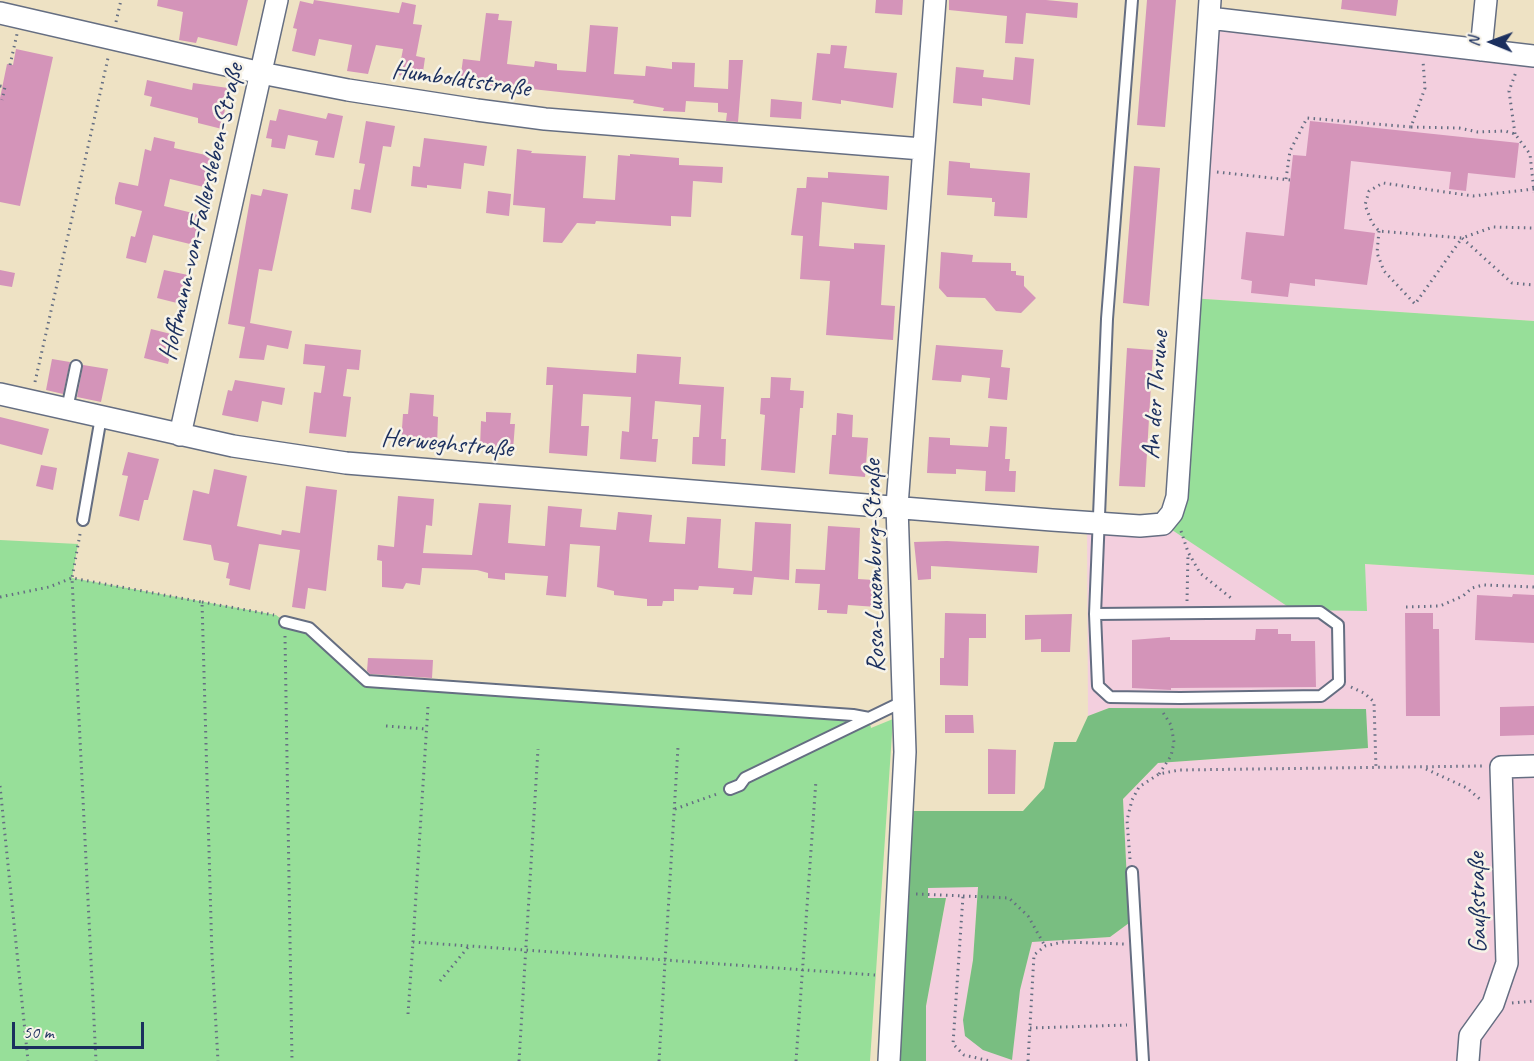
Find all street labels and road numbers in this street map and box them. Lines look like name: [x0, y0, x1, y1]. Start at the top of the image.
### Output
street label: Humboldtstraße: [390, 55, 532, 105]
street label: Hoffmann-von-Fallersleben-Straße: [153, 61, 251, 363]
street label: An der Thrune: [1136, 330, 1176, 460]
street label: Herweghstraße: [380, 423, 514, 465]
street label: Rosa-Luxemburg-Straße: [858, 459, 892, 673]
street label: Gaußstraße: [1462, 852, 1494, 954]

